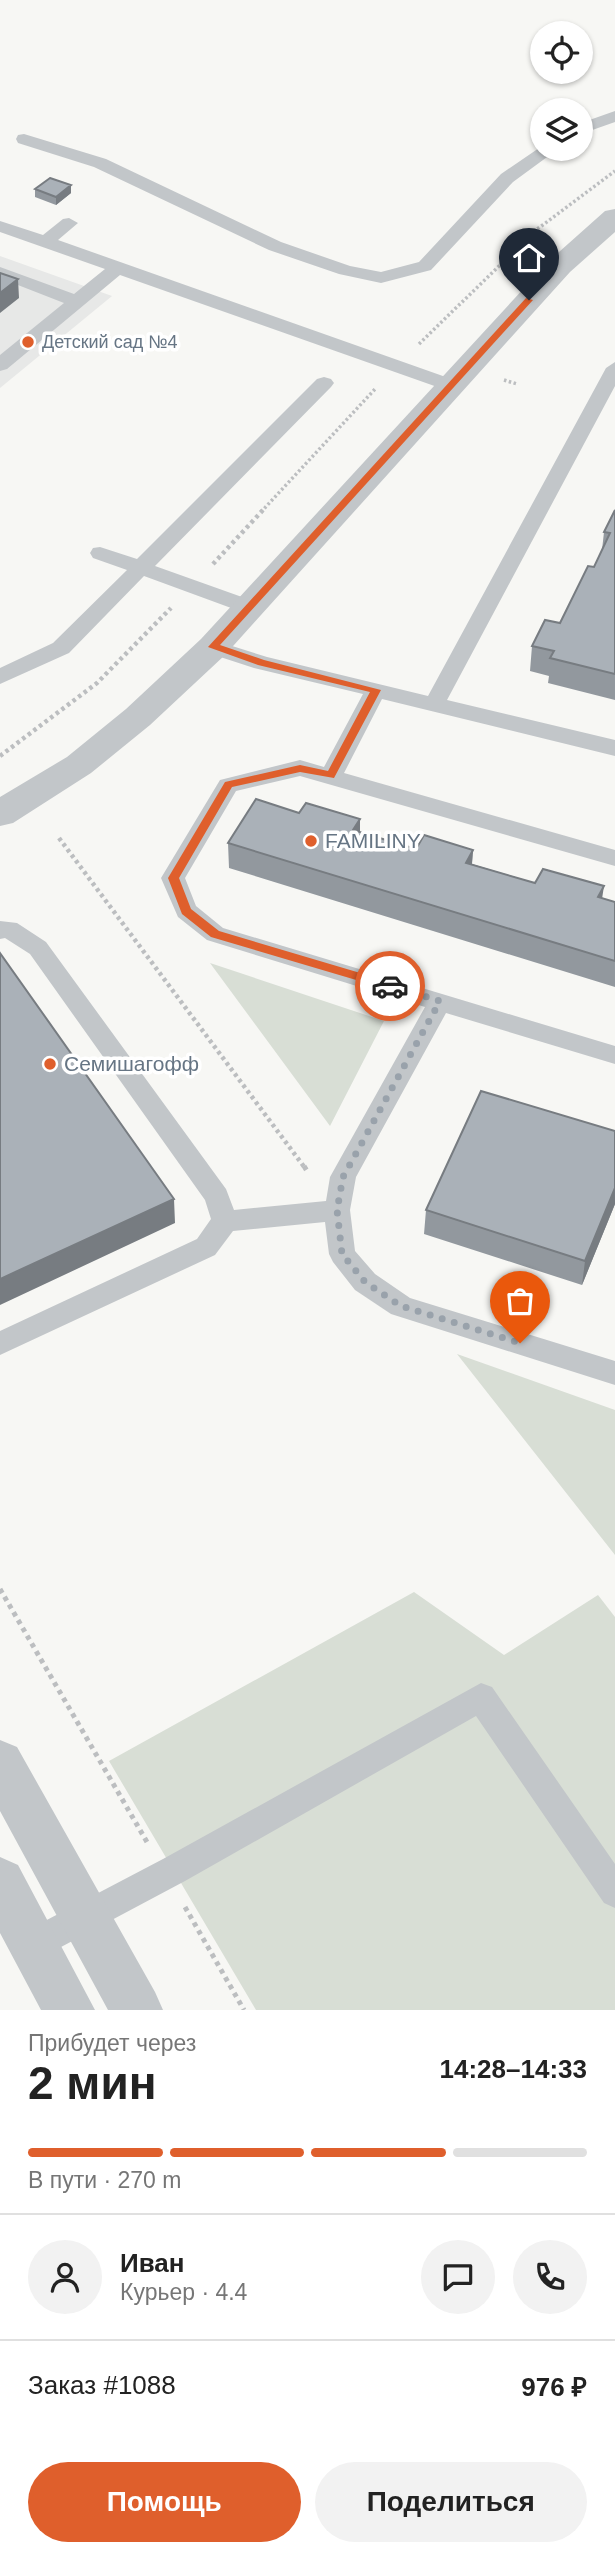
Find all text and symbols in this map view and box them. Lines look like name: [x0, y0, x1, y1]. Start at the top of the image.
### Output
map controls: [530, 21, 593, 161]
button: locate: [530, 21, 593, 84]
button: layers: [530, 98, 593, 161]
pin: [499, 228, 559, 300]
icon: home: [510, 239, 548, 277]
place label: Детский сад №4: [42, 332, 177, 352]
marker: Детский сад №4: [20, 334, 36, 350]
place label: FAMILINY: [325, 829, 421, 852]
marker: FAMILINY: [303, 833, 319, 849]
courier: [355, 951, 425, 1021]
icon: car: [371, 967, 409, 1005]
place label: Семишагофф: [64, 1052, 199, 1075]
marker: Семишагофф: [42, 1056, 58, 1072]
pin: [490, 1271, 550, 1343]
icon: bag: [501, 1282, 539, 1320]
text: Прибудет через: [28, 2030, 196, 2056]
text: 14:28–14:33: [440, 2054, 587, 2084]
text: 2 мин: [28, 2057, 156, 2109]
text: В пути · 270 m: [28, 2167, 181, 2193]
button: person: [28, 2240, 102, 2314]
button: chat: [421, 2240, 495, 2314]
button: phone: [513, 2240, 587, 2314]
text: Иван: [120, 2248, 185, 2278]
text: Курьер · 4.4: [120, 2279, 247, 2305]
text: Заказ #1088: [28, 2370, 176, 2400]
text: 976 ₽: [521, 2372, 587, 2402]
button: Помощь: [28, 2462, 301, 2542]
button: Поделиться: [315, 2462, 587, 2542]

